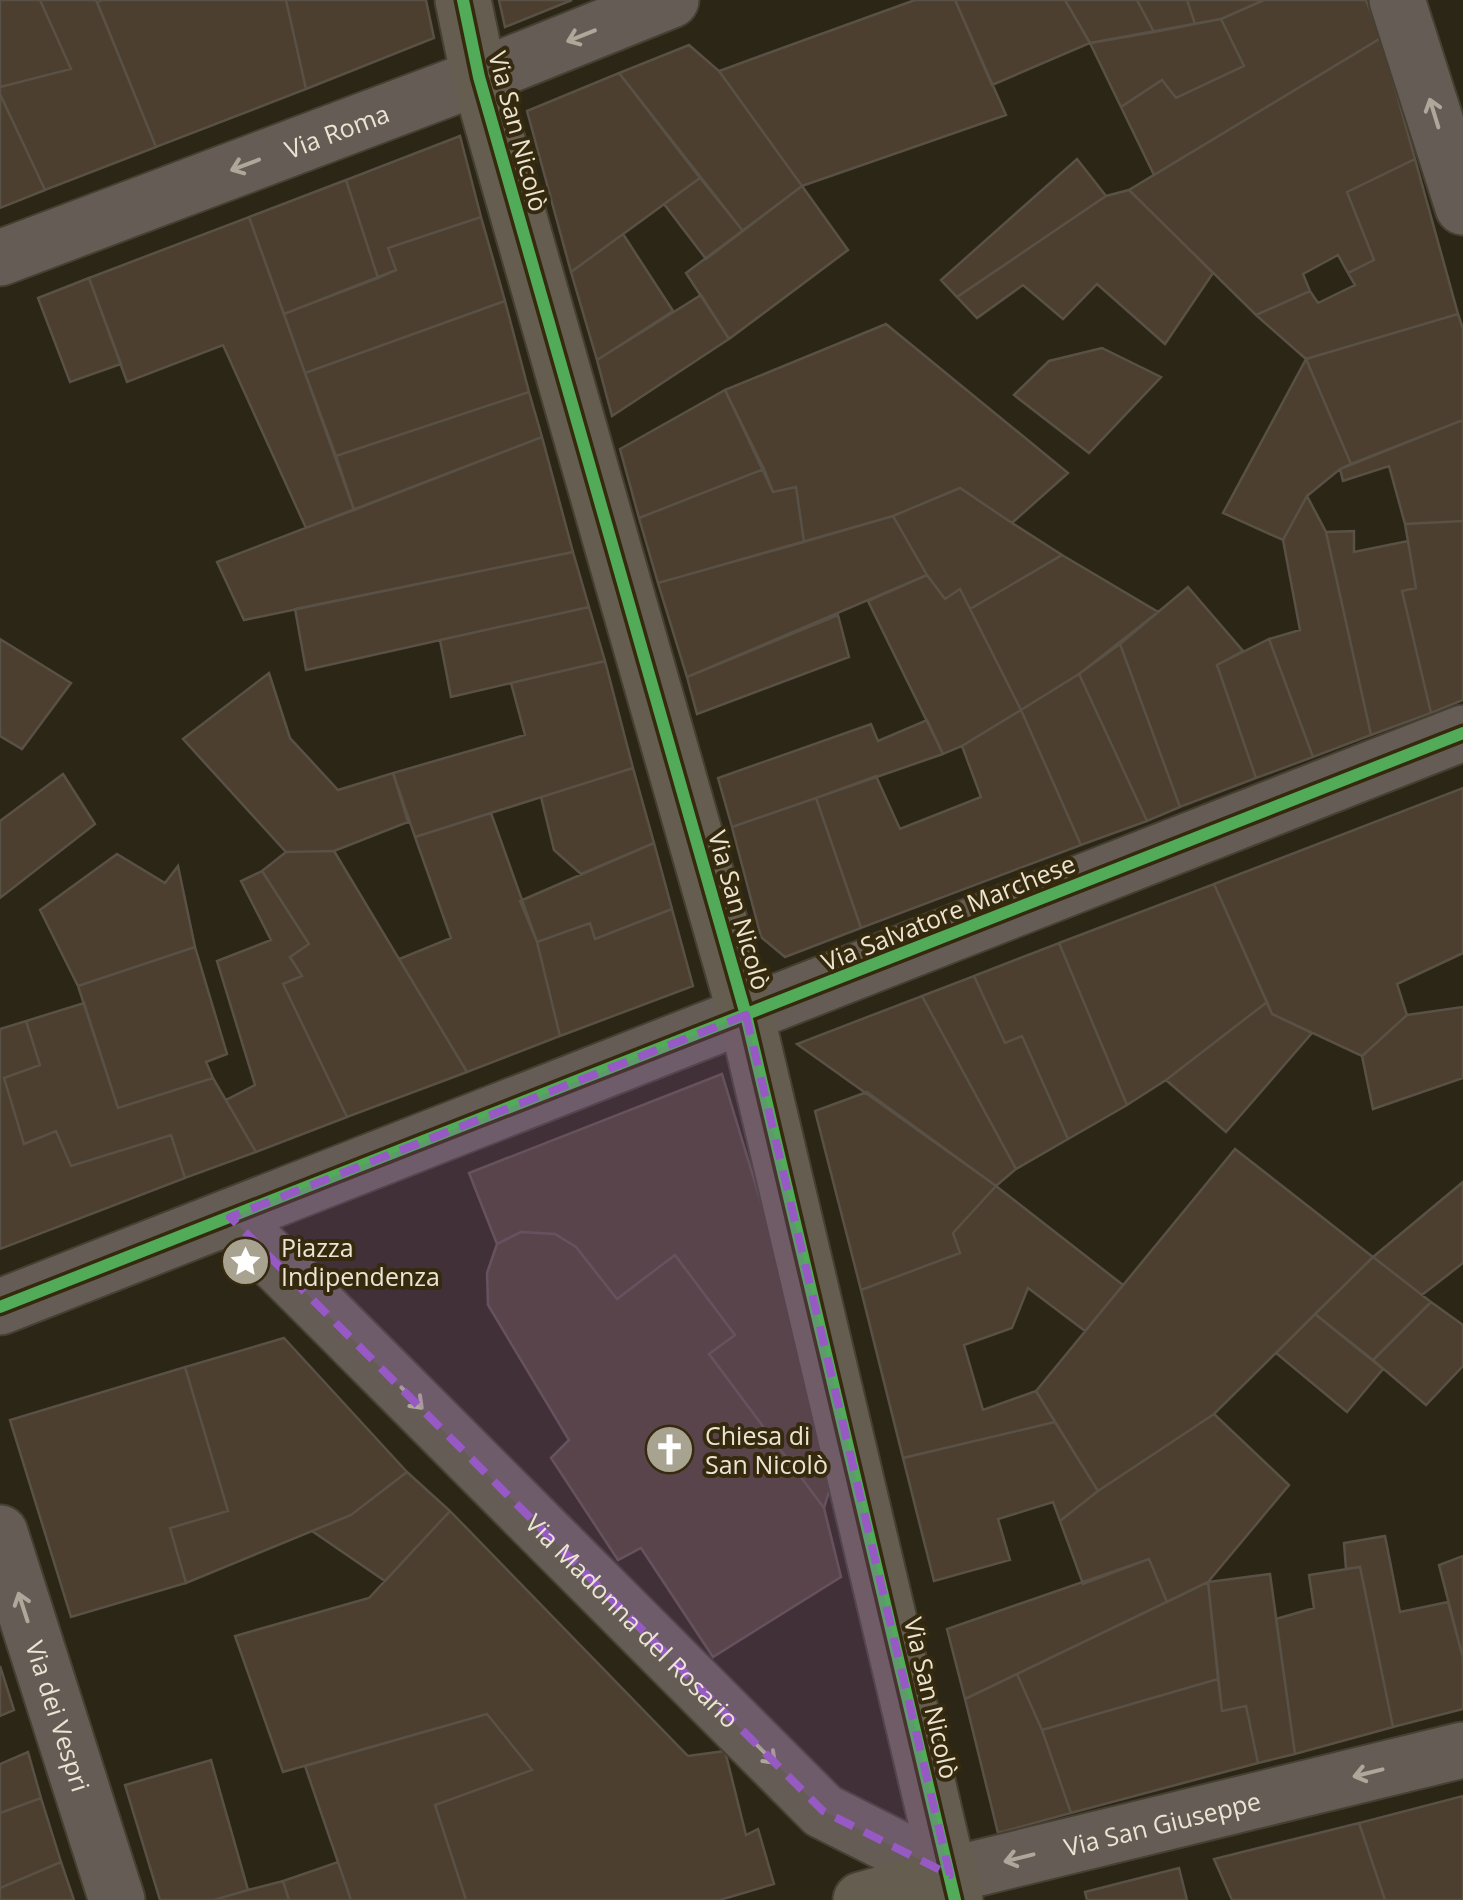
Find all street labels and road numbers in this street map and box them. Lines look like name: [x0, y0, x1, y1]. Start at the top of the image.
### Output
street label: Via San Nicolò: [481, 47, 557, 215]
street label: Via Roma: [280, 96, 394, 166]
street label: Via San Nicolò: [701, 826, 779, 994]
street label: Via Salvatore Marchese: [816, 846, 1080, 978]
street label: Via Madonna del Rosario: [518, 1506, 747, 1735]
street label: Via San Nicolò: [897, 1614, 967, 1782]
street label: Via dei Vespri: [18, 1636, 98, 1796]
street label: Via San Giuseppe: [1060, 1783, 1264, 1864]

